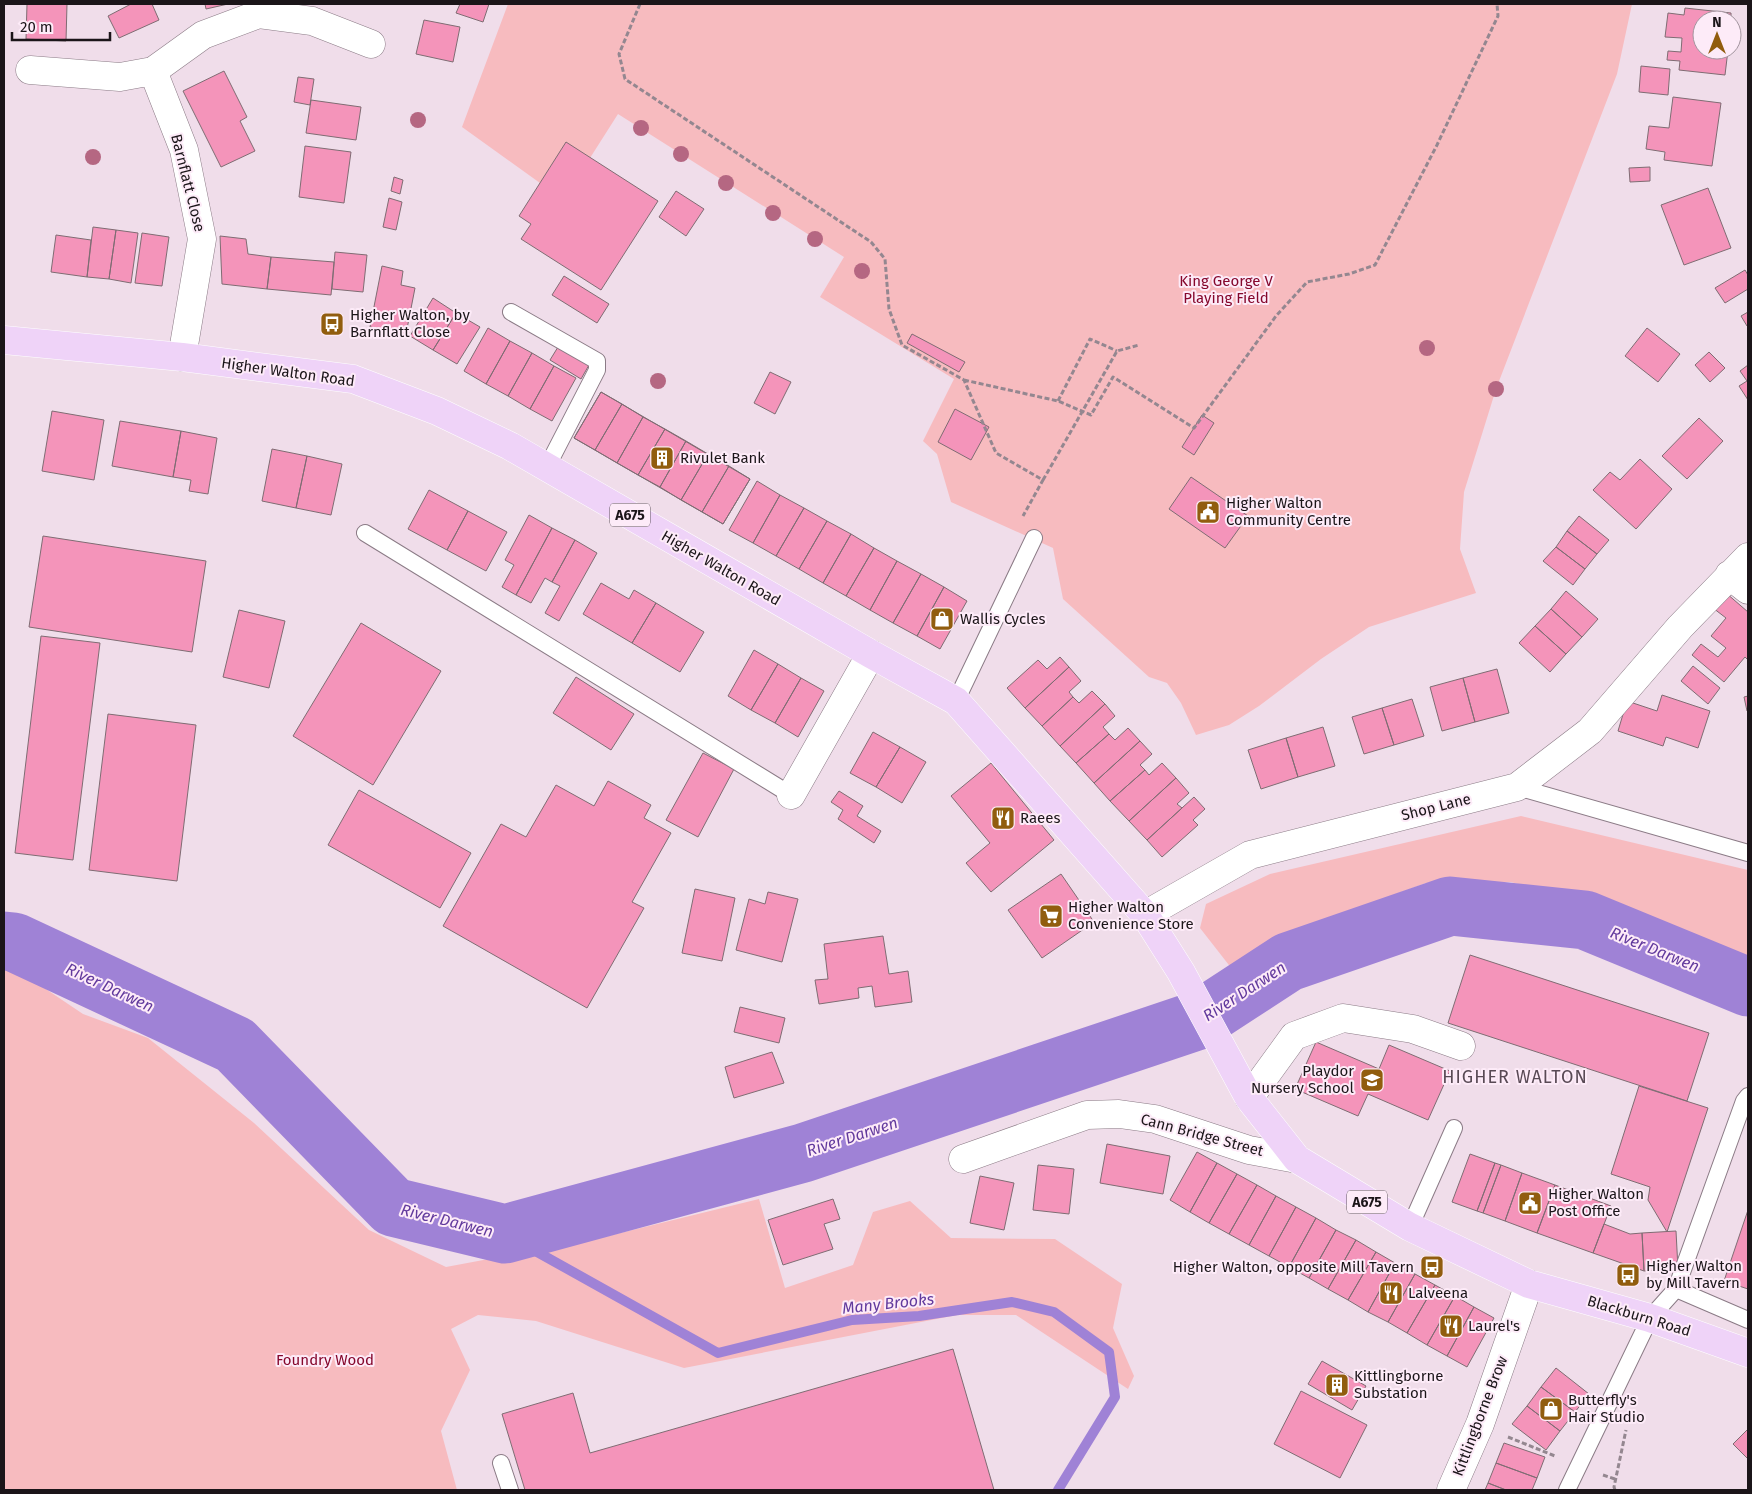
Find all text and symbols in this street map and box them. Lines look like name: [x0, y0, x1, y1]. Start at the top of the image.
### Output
scale bar: [12, 10, 110, 42]
north arrow: [1692, 10, 1742, 60]
text: N: [1712, 14, 1722, 31]
text: 20 m: [20, 18, 53, 36]
street label: Barnflatt Close: [167, 132, 209, 234]
park label: King George V Playing Field: [1179, 272, 1273, 307]
place label: Higher Walton, by Barnflatt Close: [350, 306, 470, 341]
bus stop icon: Higher Walton, by Barnflatt Close: [319, 311, 345, 337]
street label: Higher Walton Road: [220, 354, 356, 390]
building icon: Rivulet Bank: [649, 445, 675, 471]
place label: Rivulet Bank: [680, 449, 765, 467]
place label: Higher Walton Community Centre: [1226, 494, 1351, 529]
public building icon: Higher Walton Community Centre: [1195, 499, 1221, 525]
road number: A675: [610, 504, 650, 526]
street label: Higher Walton Road: [658, 527, 784, 609]
shop icon: Wallis Cycles: [929, 606, 955, 632]
place label: Wallis Cycles: [960, 610, 1046, 628]
street label: Shop Lane: [1399, 790, 1473, 824]
restaurant icon: Raees: [990, 805, 1016, 831]
place label: Raees: [1020, 809, 1060, 827]
place label: Higher Walton Convenience Store: [1068, 898, 1194, 933]
supermarket icon: Higher Walton Convenience Store: [1038, 903, 1064, 929]
water label: River Darwen: [1607, 923, 1702, 976]
water label: River Darwen: [1199, 958, 1289, 1025]
water label: River Darwen: [63, 959, 157, 1016]
place label: Playdor Nursery School: [1251, 1062, 1355, 1097]
district label: HIGHER WALTON: [1442, 1066, 1588, 1088]
school or university icon: Playdor Nursery School: [1359, 1067, 1385, 1093]
street label: Cann Bridge Street: [1139, 1110, 1266, 1160]
water label: River Darwen: [804, 1113, 900, 1160]
place label: Higher Walton Post Office: [1548, 1185, 1644, 1220]
road number: A675: [1347, 1190, 1387, 1214]
public building icon: Higher Walton Post Office: [1517, 1190, 1543, 1216]
water label: River Darwen: [399, 1200, 495, 1241]
bus stop icon: Higher Walton, opposite Mill Tavern: [1419, 1254, 1445, 1280]
place label: Higher Walton by Mill Tavern: [1646, 1257, 1742, 1292]
place label: Higher Walton, opposite Mill Tavern: [1173, 1258, 1414, 1276]
bus stop icon: Higher Walton by Mill Tavern: [1615, 1262, 1641, 1288]
restaurant icon: Lalveena: [1378, 1280, 1404, 1306]
place label: Lalveena: [1408, 1284, 1468, 1302]
water label: Many Brooks: [841, 1289, 935, 1318]
street label: Blackburn Road: [1585, 1292, 1693, 1340]
restaurant icon: Laurel's: [1438, 1313, 1464, 1339]
place label: Laurel's: [1468, 1317, 1520, 1335]
park label: Foundry Wood: [276, 1351, 374, 1369]
street label: Kittlingborne Brow: [1449, 1353, 1511, 1479]
place label: Kittlingborne Substation: [1354, 1367, 1443, 1402]
building icon: Kittlingborne Substation: [1324, 1372, 1350, 1398]
place label: Butterfly's Hair Studio: [1568, 1391, 1645, 1426]
shop icon: Butterfly's Hair Studio: [1538, 1396, 1564, 1422]

